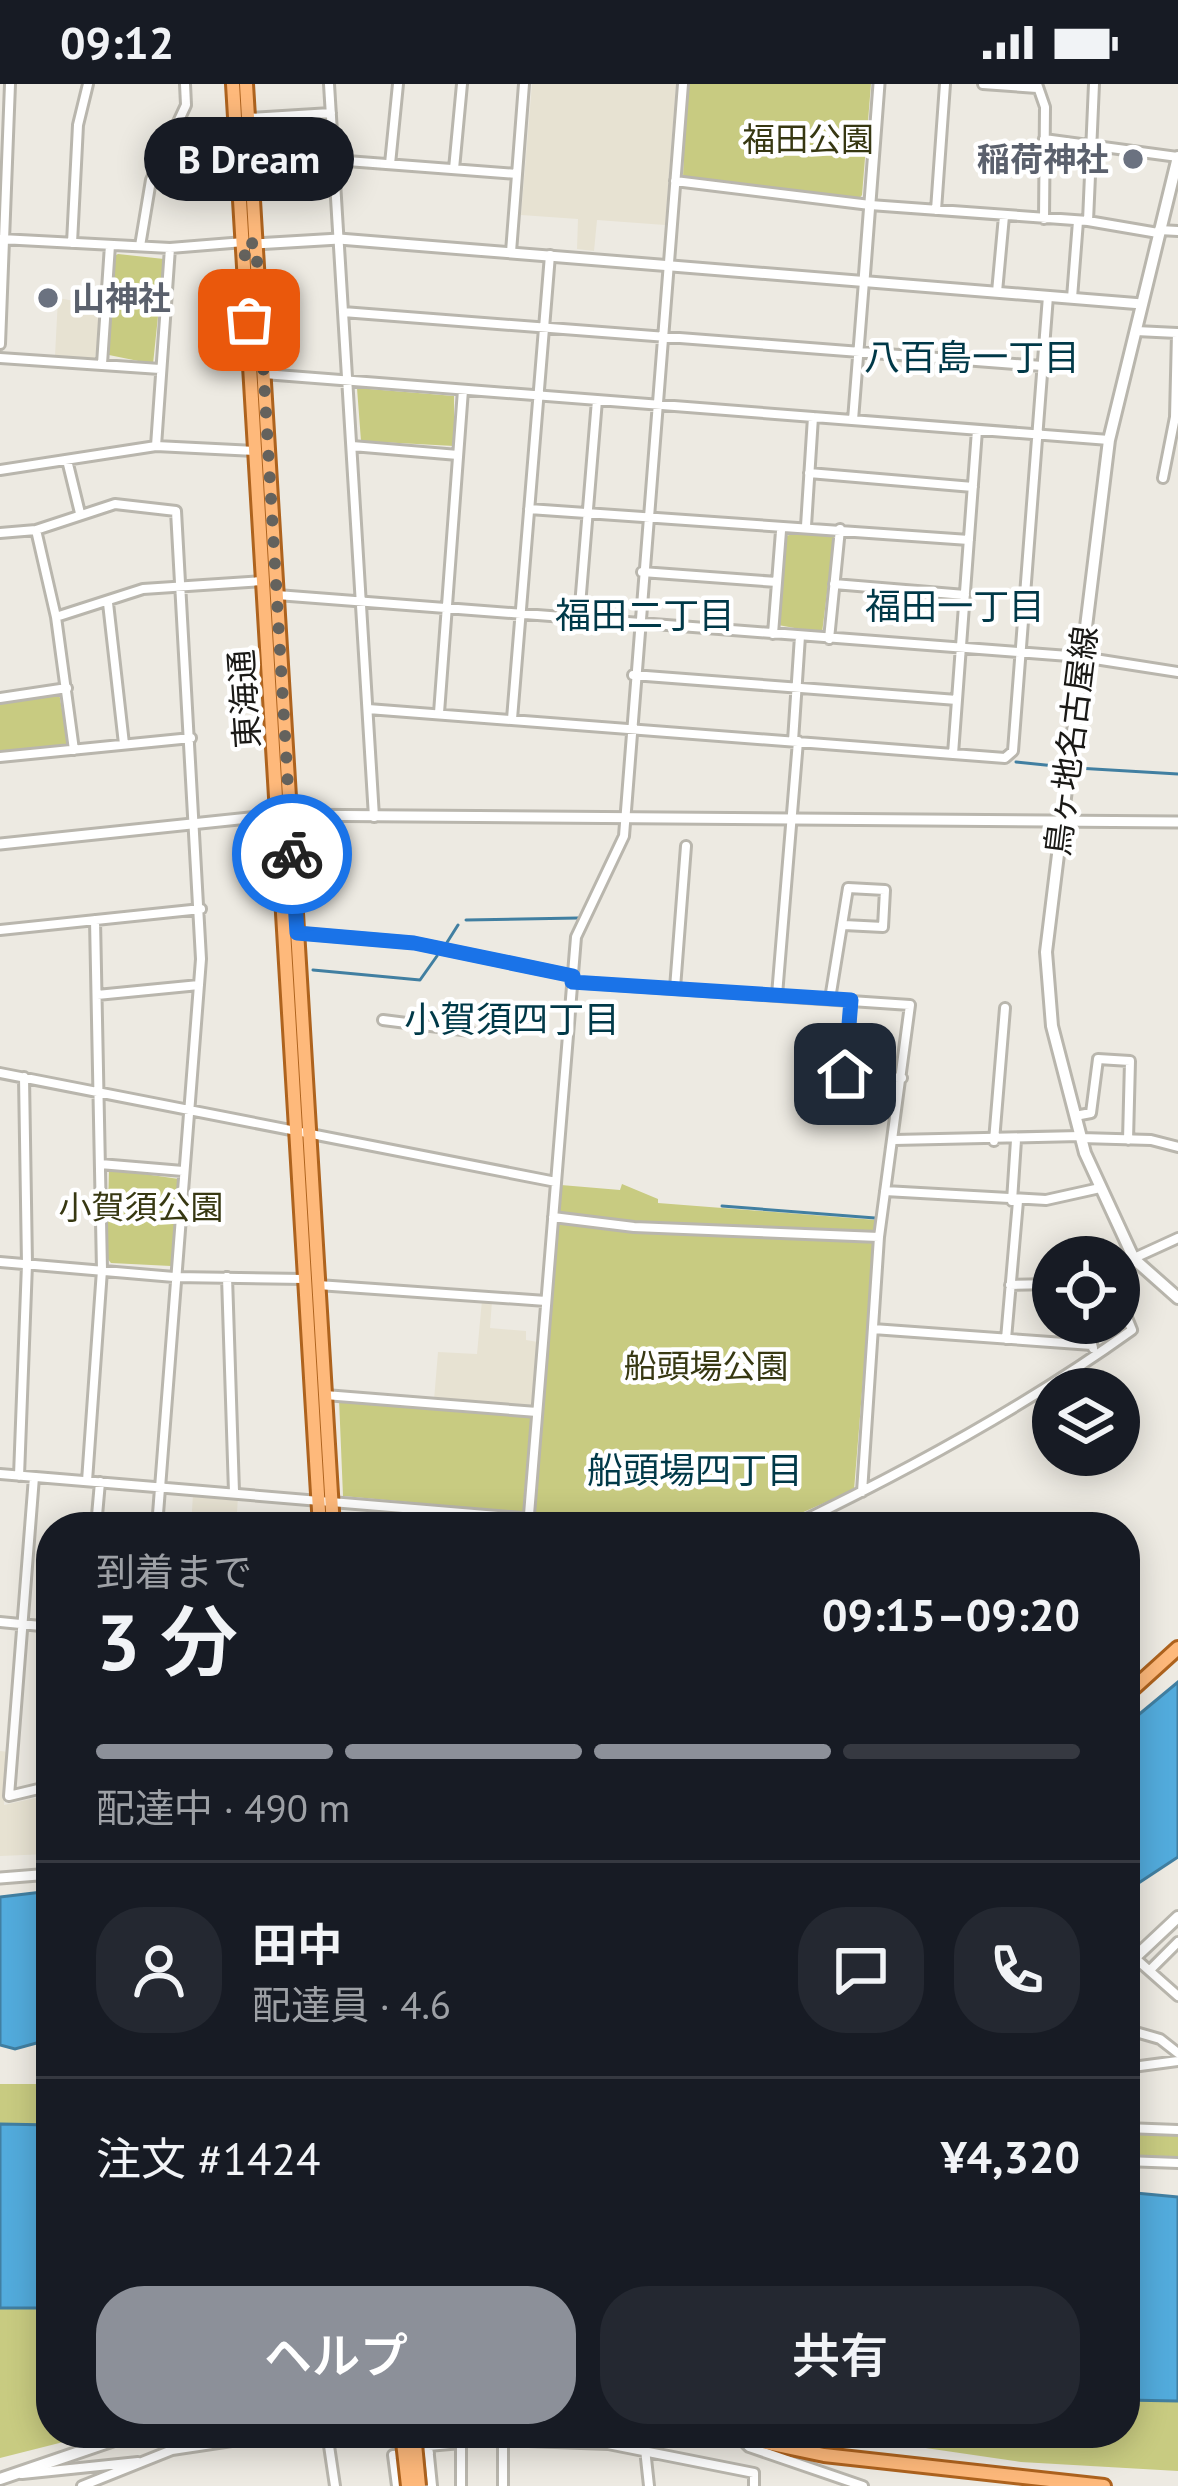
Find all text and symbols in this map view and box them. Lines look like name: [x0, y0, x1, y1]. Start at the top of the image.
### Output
text: 09:12: [60, 13, 174, 71]
callout: B Dream: [144, 116, 354, 200]
park label: 福田公園: [742, 117, 874, 160]
text: B Dream: [178, 133, 320, 184]
place label: 稲荷神社: [977, 137, 1109, 180]
marker: 稲荷神社: [1120, 146, 1146, 172]
pin: [198, 269, 300, 371]
place label: 山神社: [72, 276, 171, 319]
marker: 山神社: [35, 285, 61, 311]
icon: bag: [216, 287, 282, 353]
district label: 八百島一丁目: [864, 333, 1080, 380]
district label: 福田一丁目: [865, 582, 1045, 629]
district label: 福田二丁目: [555, 591, 735, 638]
street label: 鳥ヶ地名古屋線: [1035, 624, 1106, 858]
street label: 東海通: [219, 648, 268, 750]
courier: [232, 794, 352, 914]
icon: bike: [259, 821, 325, 887]
district label: 小賀須四丁目: [404, 995, 620, 1042]
pin: [794, 1023, 896, 1125]
icon: home: [812, 1041, 878, 1107]
park label: 小賀須公園: [59, 1185, 224, 1228]
map controls: [1032, 1236, 1140, 1476]
button: locate: [1032, 1236, 1140, 1344]
park label: 船頭場公園: [624, 1344, 789, 1387]
button: layers: [1032, 1368, 1140, 1476]
district label: 船頭場四丁目: [587, 1446, 803, 1493]
text: 到着まで: [96, 1546, 252, 1597]
text: 09:15–09:20: [822, 1585, 1080, 1643]
text: 3 分: [96, 1591, 238, 1692]
text: 配達中 · 490 m: [96, 1782, 350, 1833]
button: person: [96, 1907, 222, 2033]
button: chat: [798, 1907, 924, 2033]
button: phone: [954, 1907, 1080, 2033]
text: 田中: [252, 1915, 342, 1973]
text: 配達員 · 4.6: [252, 1979, 451, 2030]
text: ¥4,320: [941, 2127, 1080, 2185]
text: 注文 #1424: [96, 2129, 321, 2187]
button: ヘルプ: [96, 2286, 576, 2424]
button: 共有: [600, 2286, 1080, 2424]

